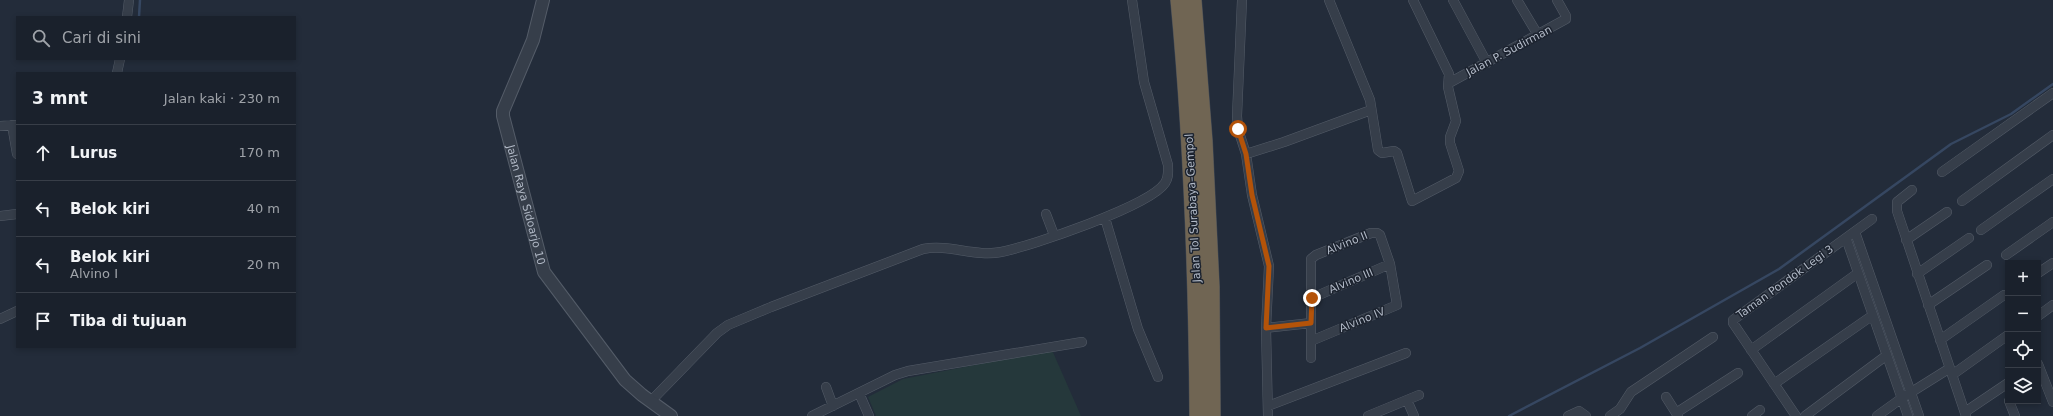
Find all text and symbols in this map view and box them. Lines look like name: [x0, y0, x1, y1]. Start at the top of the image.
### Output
search box: [16, 16, 296, 60]
street label: Jalan P. Sudirman: [1463, 23, 1554, 79]
icon: search: [30, 27, 52, 49]
text: Cari di sini: [62, 29, 141, 47]
text: 3 mnt: [32, 88, 88, 108]
text: Jalan kaki · 230 m: [164, 91, 280, 106]
route start: [1229, 120, 1247, 138]
street label: Jalan Tol Surabaya–Gempol: [1183, 133, 1203, 284]
icon: ahead: [32, 142, 54, 164]
street label: Jalan Raya Sidoarjo 10: [504, 142, 548, 266]
text: Lurus: [70, 144, 117, 162]
text: 170 m: [238, 145, 280, 160]
icon: left: [32, 198, 54, 220]
text: Belok kiri: [70, 200, 150, 218]
text: 40 m: [247, 201, 280, 216]
street label: Alvino II: [1324, 229, 1370, 257]
street label: Taman Pondok Legi 3: [1733, 243, 1836, 322]
text: Belok kiri: [70, 248, 150, 266]
icon: left: [32, 254, 54, 276]
text: 20 m: [247, 257, 280, 272]
map controls: [2005, 260, 2041, 404]
button: +: [2005, 260, 2041, 296]
text: Alvino I: [70, 266, 118, 281]
street label: Alvino III: [1327, 266, 1375, 296]
route end: [1303, 289, 1321, 307]
button: −: [2005, 296, 2041, 332]
street label: Alvino IV: [1337, 305, 1387, 335]
icon: arrive: [32, 310, 54, 332]
text: Tiba di tujuan: [70, 312, 187, 330]
button: locate: [2005, 332, 2041, 368]
button: layers: [2005, 368, 2041, 404]

